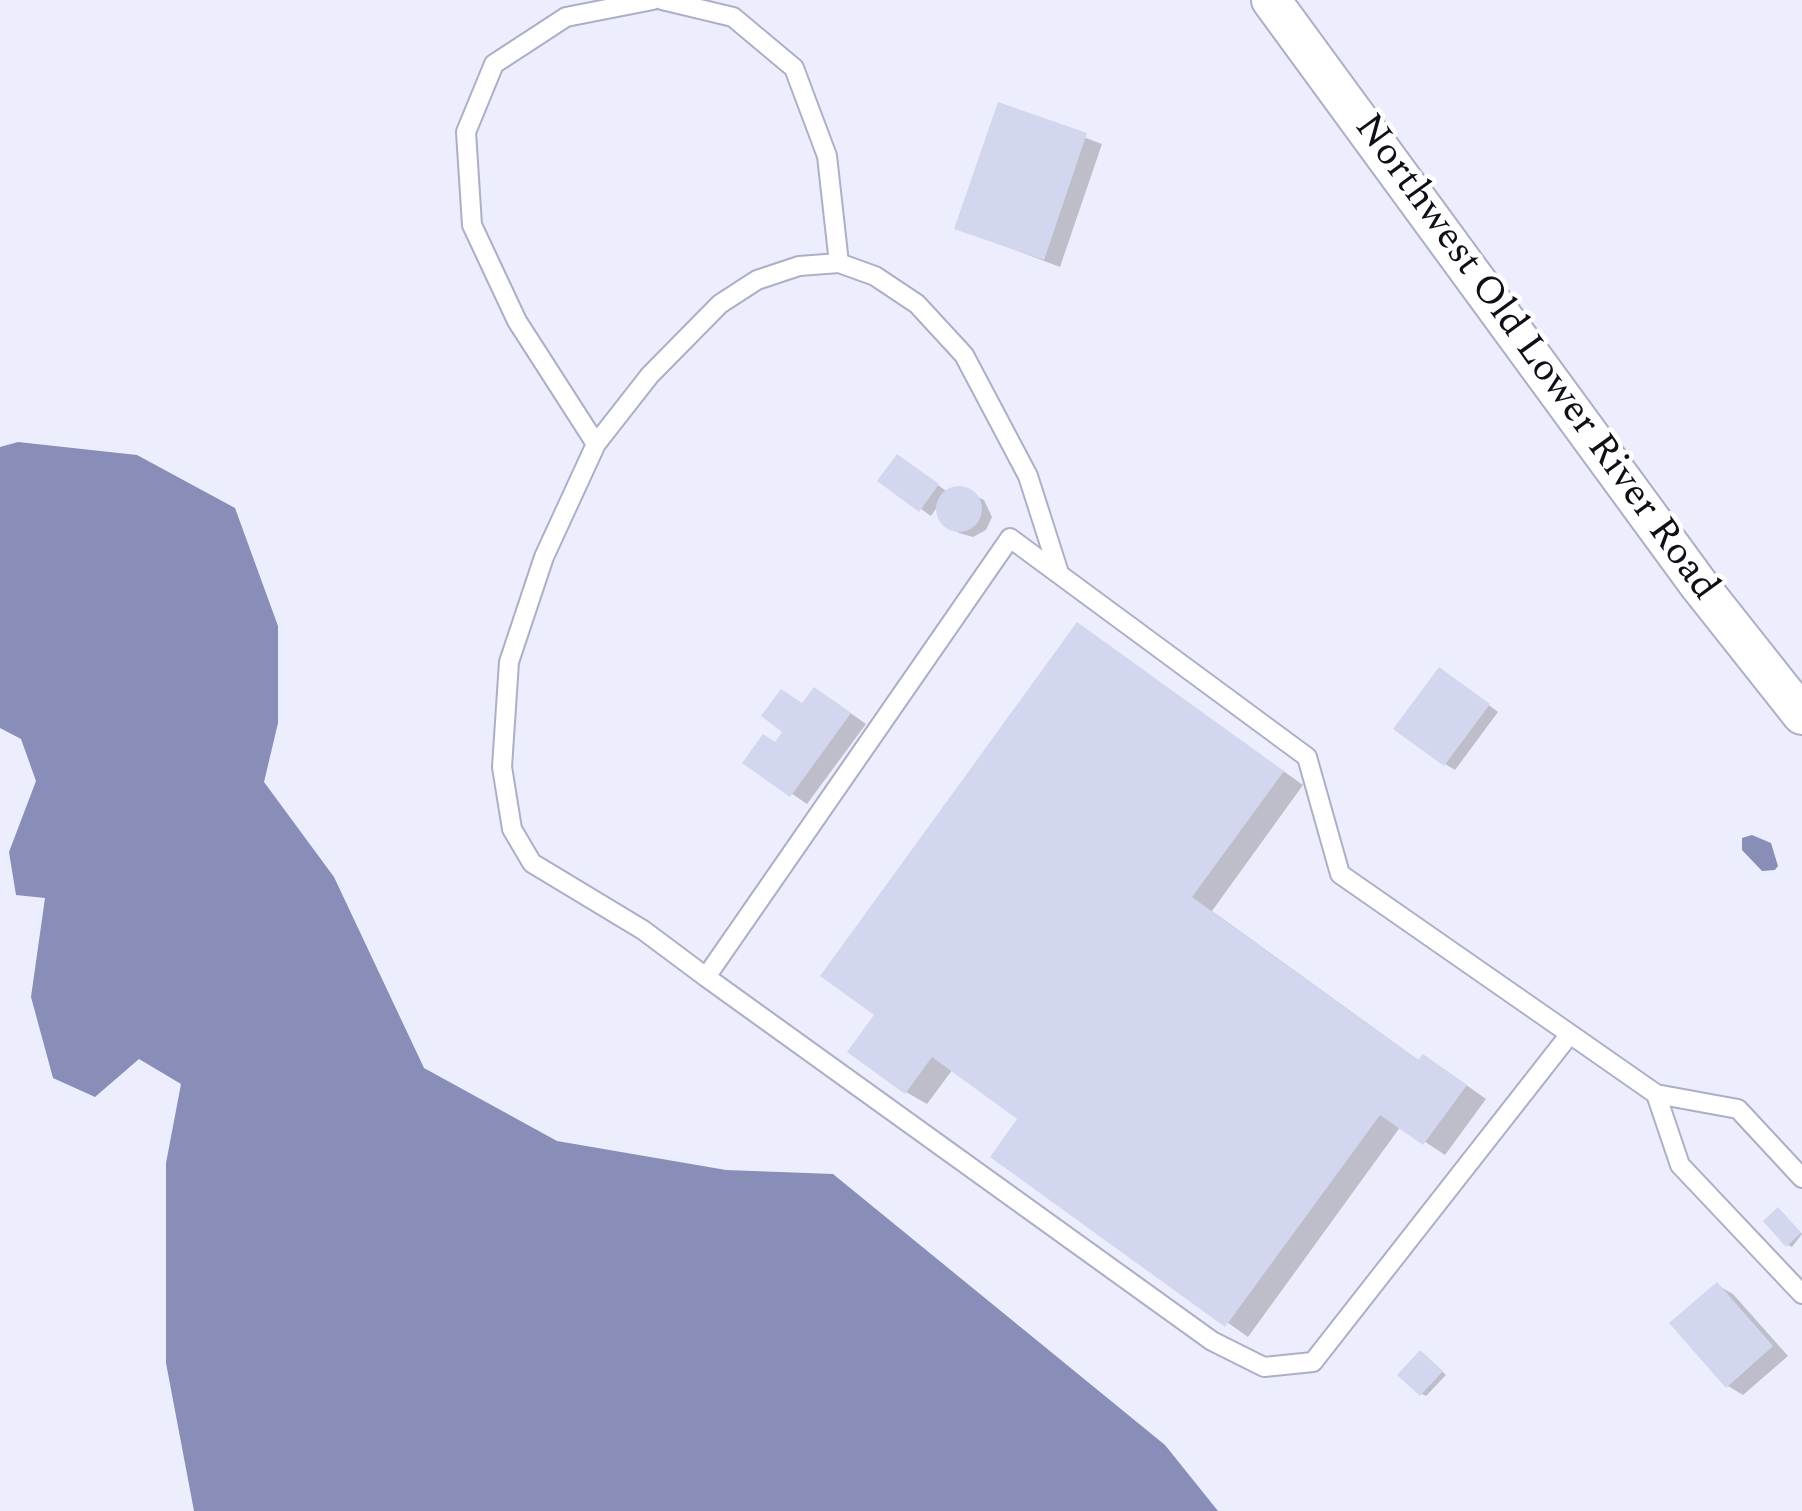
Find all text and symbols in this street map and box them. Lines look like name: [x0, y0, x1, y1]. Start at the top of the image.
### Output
street label: Northwest Old Lower River Road: [1341, 107, 1727, 611]

